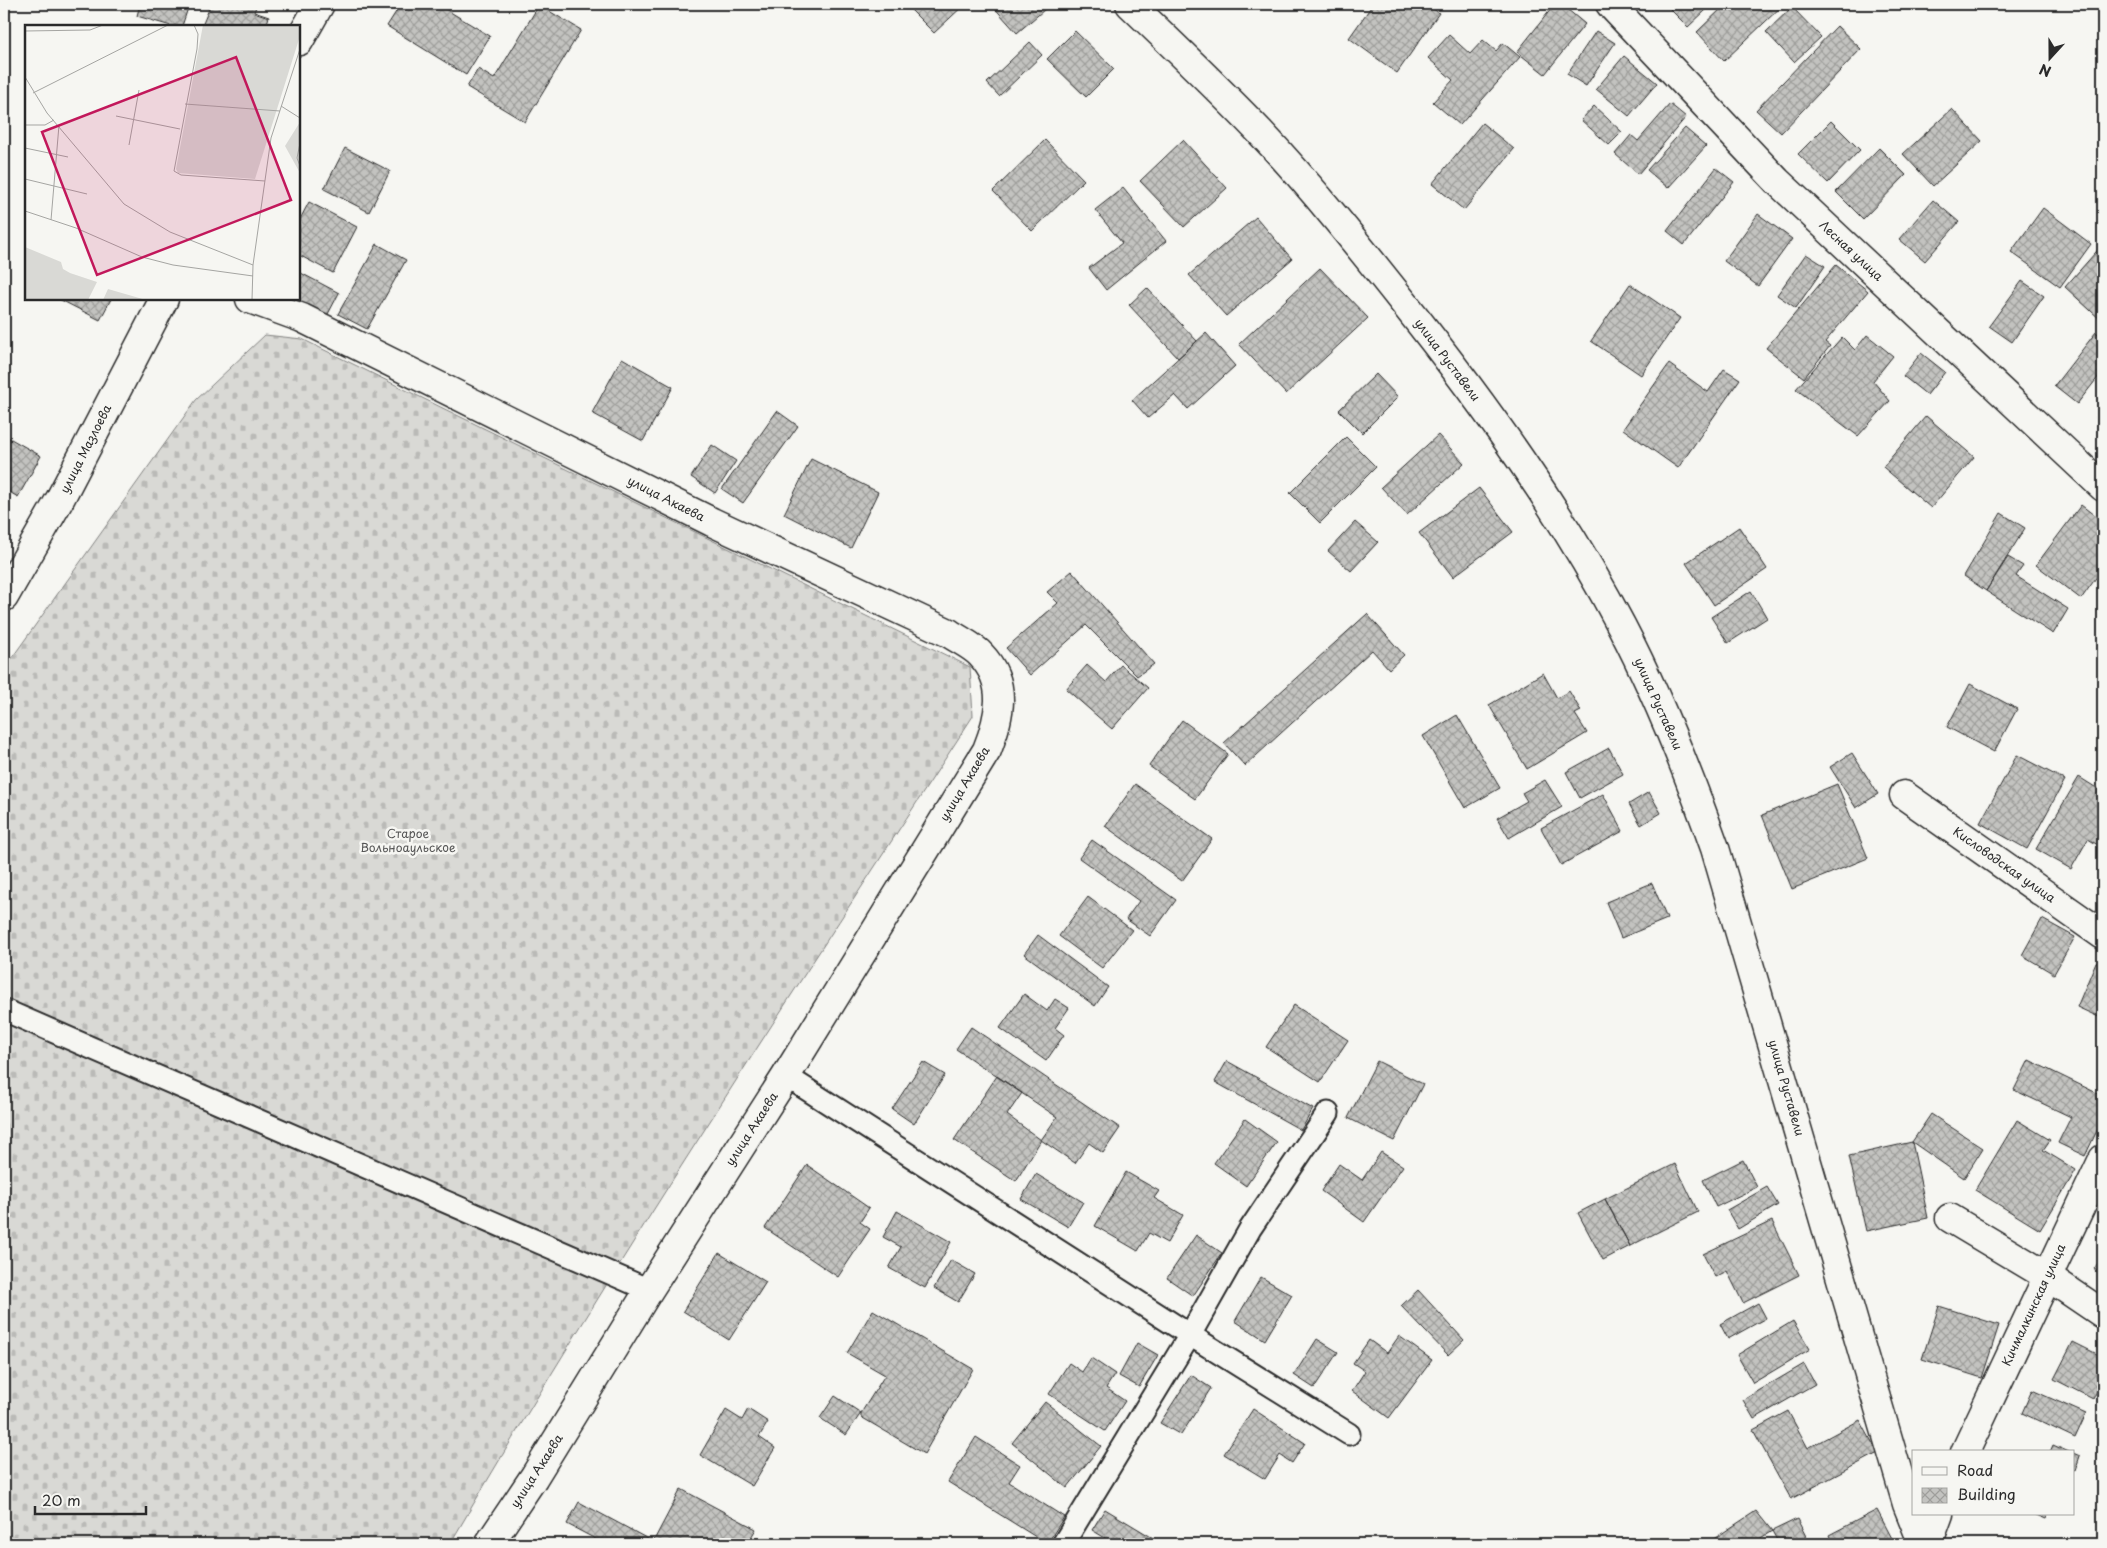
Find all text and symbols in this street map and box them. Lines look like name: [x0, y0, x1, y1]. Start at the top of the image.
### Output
inset map: [25, 25, 300, 300]
north arrow: [2024, 32, 2074, 82]
text: N: [2036, 59, 2054, 82]
street label: Лесная улица: [1816, 216, 1888, 285]
street label: улица Руставели: [1411, 314, 1485, 405]
street label: улица Мазлоева: [55, 401, 115, 496]
street label: улица Акаева: [625, 471, 709, 526]
street label: улица Руставели: [1630, 655, 1687, 753]
street label: улица Акаева: [935, 742, 994, 824]
street label: Кисловодская улица: [1950, 822, 2060, 907]
park label: Старое Вольноаульское: [360, 824, 456, 856]
street label: улица Руставели: [1765, 1037, 1809, 1138]
street label: улица Акаева: [721, 1088, 782, 1169]
street label: Кичмалкинская улица: [1997, 1240, 2070, 1369]
street label: улица Акаева: [506, 1430, 567, 1511]
legend: [1912, 1450, 2074, 1516]
text: Road: [1957, 1458, 1993, 1481]
text: Building: [1957, 1482, 2016, 1505]
scale bar: [35, 1483, 146, 1515]
text: 20 m: [42, 1488, 81, 1511]

